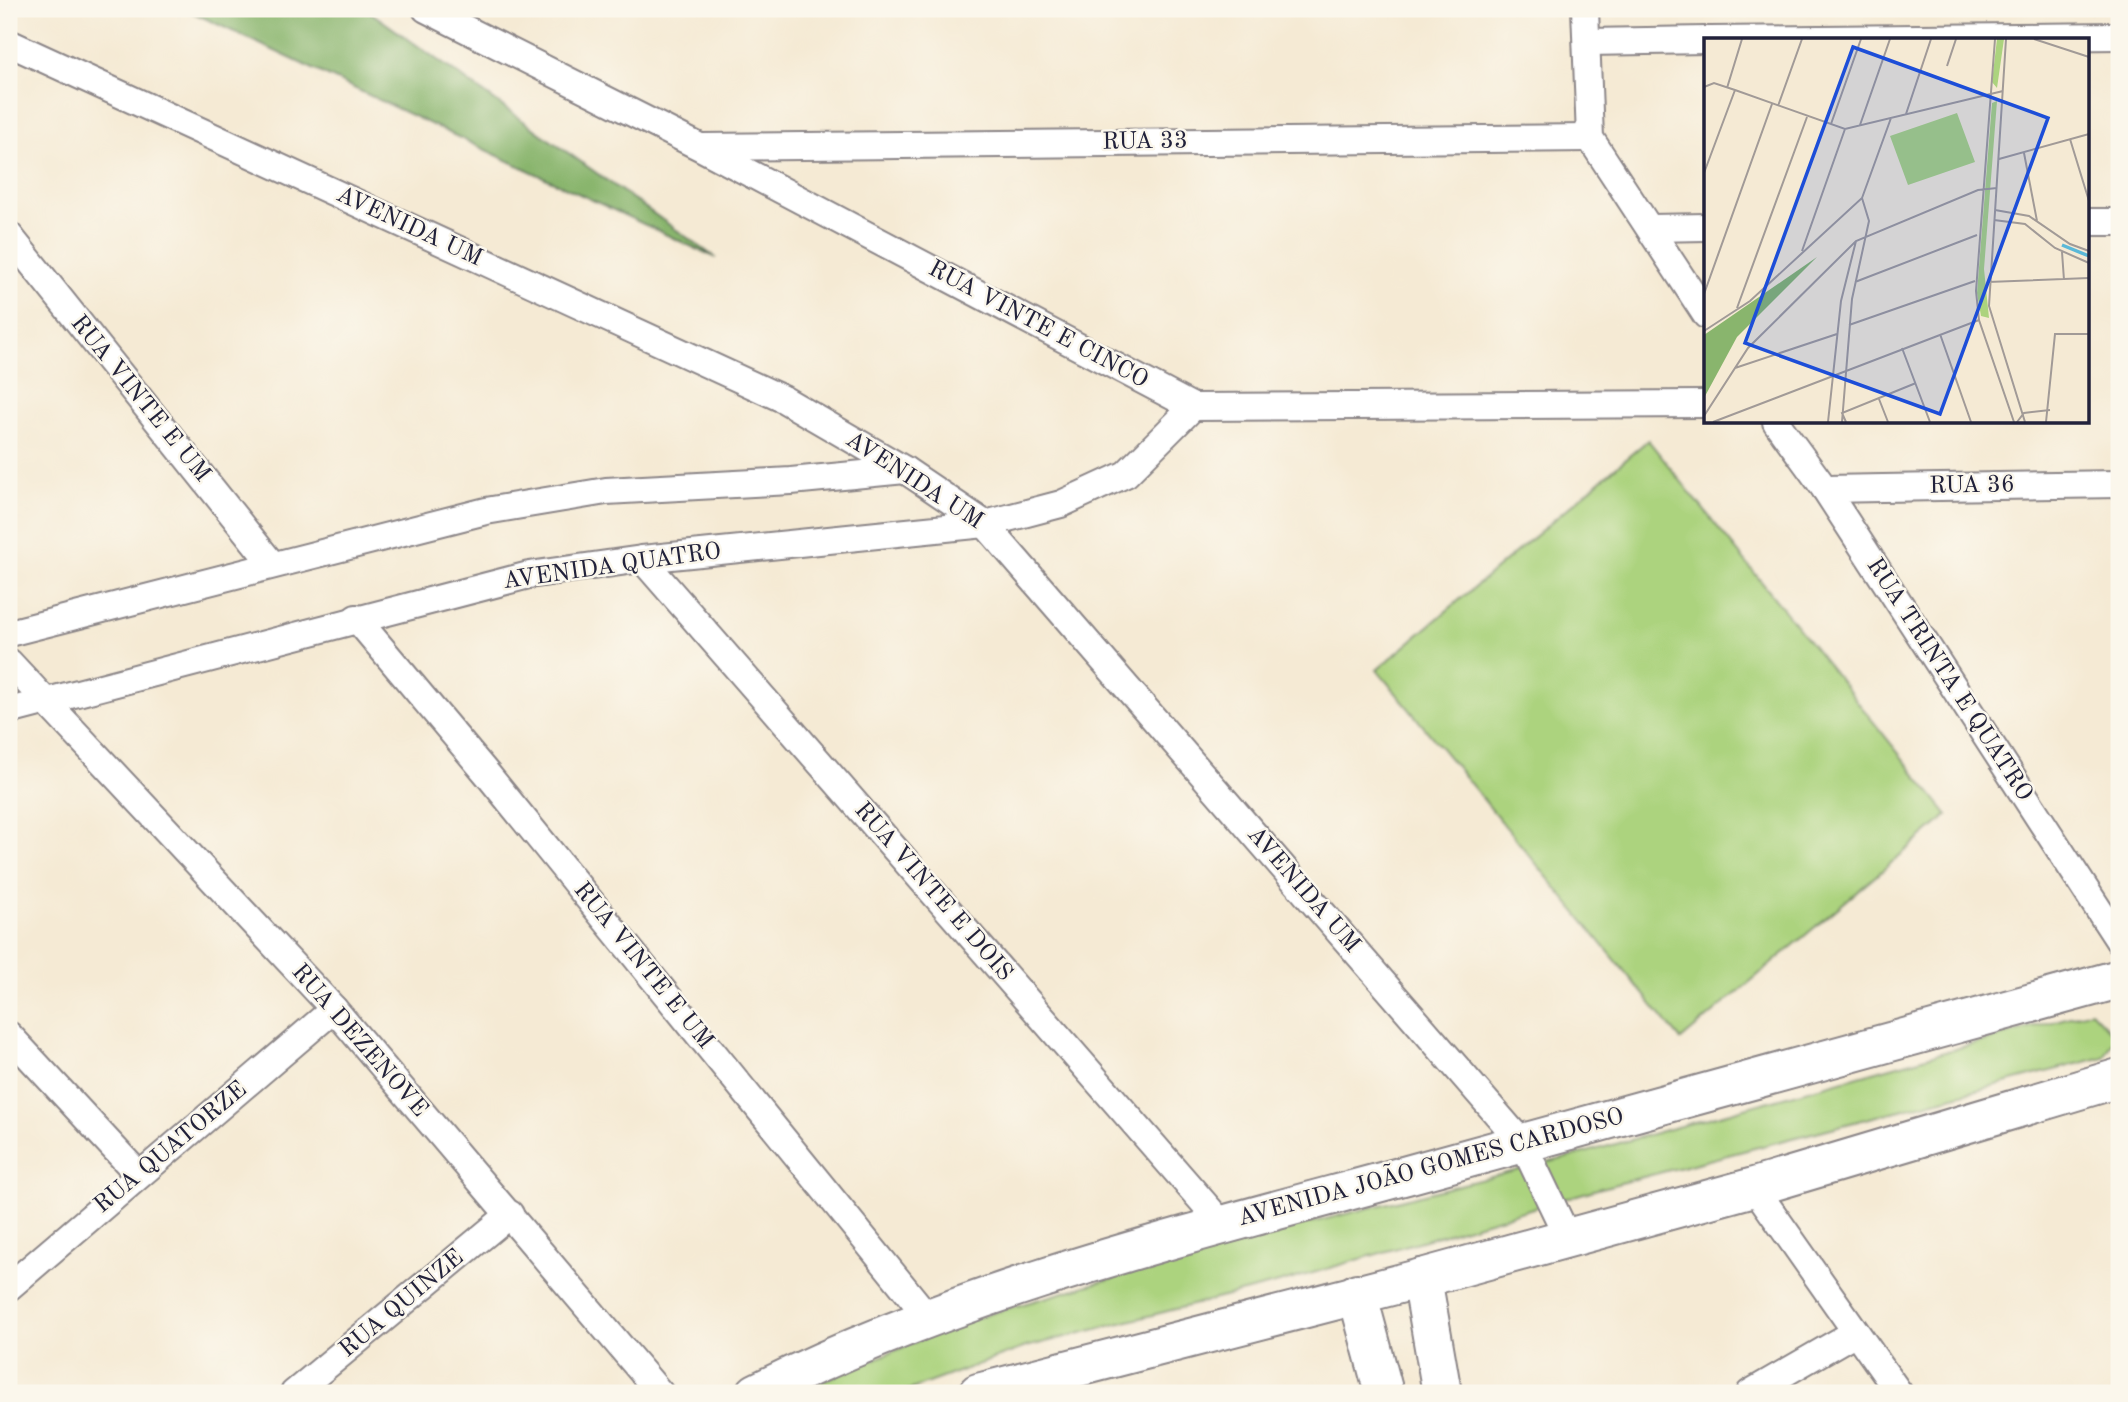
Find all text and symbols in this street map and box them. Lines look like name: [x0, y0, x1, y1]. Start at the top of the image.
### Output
inset map: [1704, 38, 2090, 424]
street label: RUA 33: [1102, 129, 1188, 155]
street label: AVENIDA UM: [332, 183, 486, 271]
street label: RUA VINTE E CINCO: [924, 257, 1152, 393]
street label: RUA VINTE E UM: [66, 311, 214, 487]
street label: AVENIDA UM: [841, 428, 987, 534]
street label: RUA 36: [1929, 473, 2015, 499]
street label: AVENIDA QUATRO: [501, 540, 723, 594]
street label: RUA TRINTA E QUATRO: [1862, 554, 2036, 806]
street label: RUA VINTE E DOIS: [849, 798, 1017, 986]
street label: AVENIDA UM: [1242, 822, 1364, 958]
street label: RUA VINTE E UM: [569, 878, 717, 1054]
street label: RUA DEZENOVE: [286, 960, 432, 1122]
street label: RUA QUATORZE: [90, 1078, 252, 1218]
street label: AVENIDA JOÃO GOMES CARDOSO: [1234, 1101, 1627, 1231]
street label: RUA QUINZE: [336, 1245, 468, 1363]

